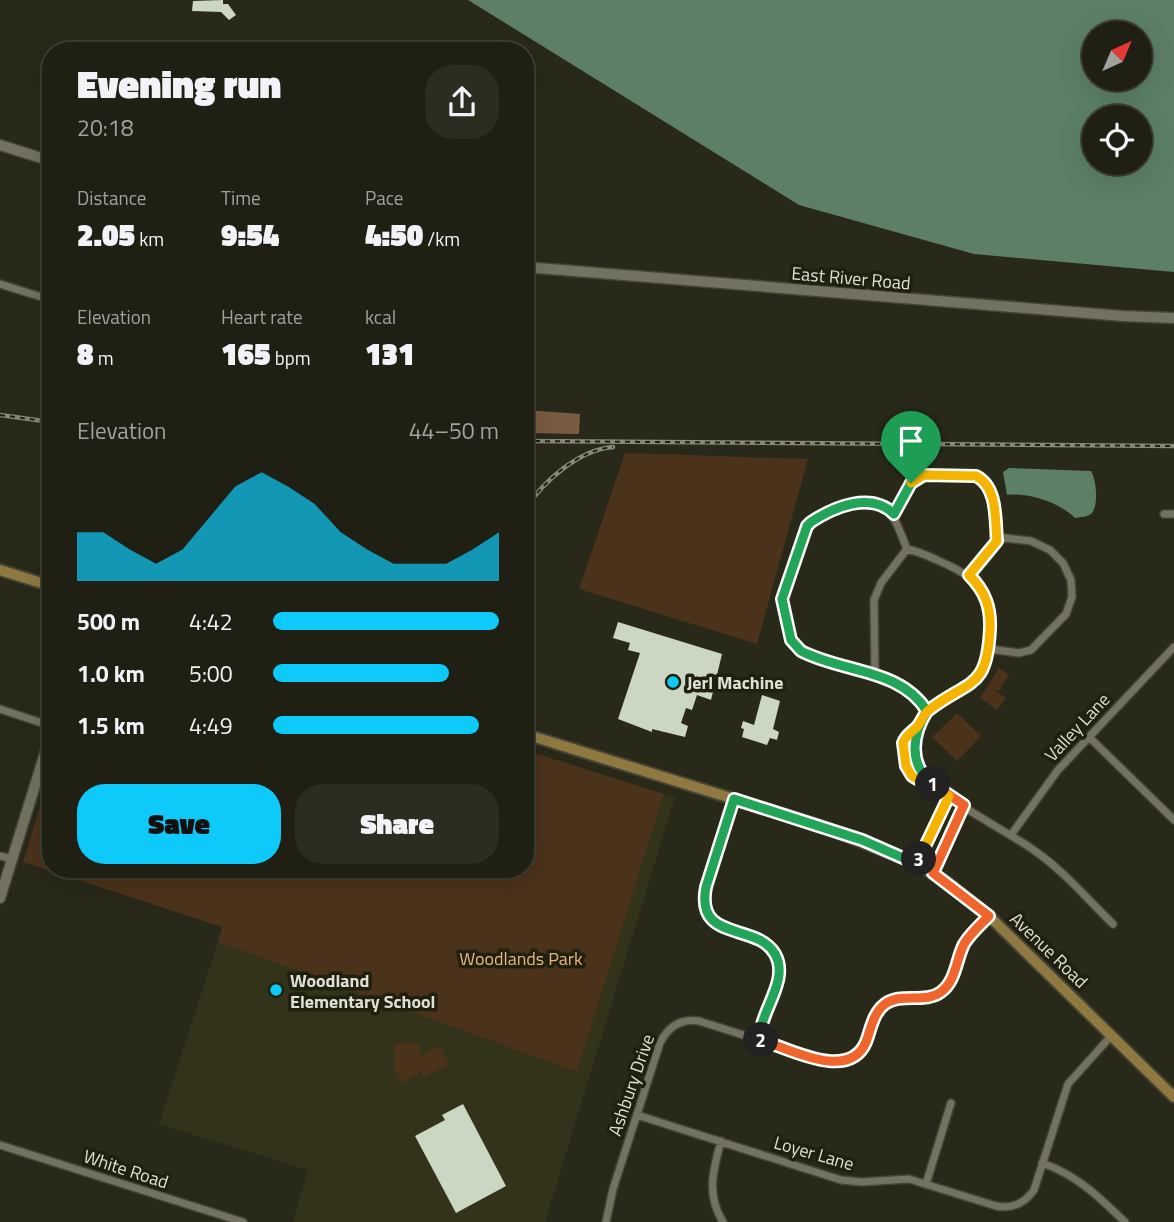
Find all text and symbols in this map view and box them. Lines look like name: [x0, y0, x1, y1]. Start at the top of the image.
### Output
north arrow: [1082, 21, 1152, 91]
map controls: [1082, 21, 1152, 175]
text: Evening run: [77, 55, 281, 113]
button: share: [425, 65, 499, 139]
button: locate: [1082, 105, 1152, 175]
text: 20:18: [77, 110, 134, 145]
text: Distance: [77, 183, 146, 212]
text: Time: [221, 183, 261, 212]
text: Pace: [365, 183, 403, 212]
text: 2.05: [77, 212, 135, 258]
text: 9:54: [221, 212, 279, 258]
text: 4:50: [365, 212, 423, 258]
text: km: [135, 224, 164, 253]
text: /km: [423, 224, 460, 253]
street label: East River Road: [790, 259, 912, 297]
text: Elevation: [77, 302, 151, 331]
text: Heart rate: [221, 302, 303, 331]
text: kcal: [365, 302, 396, 331]
text: 8: [77, 331, 94, 377]
text: 165: [221, 331, 271, 377]
text: 131: [365, 331, 415, 377]
text: m: [94, 343, 114, 372]
text: bpm: [271, 343, 311, 372]
pin: [881, 411, 941, 483]
text: Elevation: [77, 413, 166, 448]
text: 44–50 m: [409, 413, 499, 448]
icon: arrive: [892, 422, 930, 460]
text: 500 m: [77, 604, 140, 639]
text: 4:42: [189, 604, 233, 639]
text: 1.0 km: [77, 656, 145, 691]
text: 5:00: [189, 656, 233, 691]
place label: Jerl Machine: [687, 669, 783, 696]
marker: Jerl Machine: [665, 674, 681, 690]
street label: Valley Lane: [1038, 687, 1116, 767]
text: 1.5 km: [77, 708, 145, 743]
text: 4:49: [189, 708, 233, 743]
pin: 1: [916, 766, 950, 802]
text: 1: [927, 769, 938, 798]
button: Save: [77, 784, 281, 864]
button: Share: [295, 784, 499, 864]
pin: 3: [902, 842, 936, 876]
text: 3: [913, 844, 924, 873]
street label: Avenue Road: [1004, 906, 1094, 994]
park label: Woodlands Park: [459, 945, 583, 972]
place label: Woodland Elementary School: [290, 967, 435, 1015]
marker: Woodland Elementary School: [268, 982, 284, 998]
pin: 2: [744, 1023, 778, 1058]
text: 2: [755, 1025, 766, 1054]
street label: Ashbury Drive: [601, 1030, 661, 1140]
street label: Loyer Lane: [771, 1129, 857, 1177]
street label: White Road: [80, 1143, 172, 1195]

